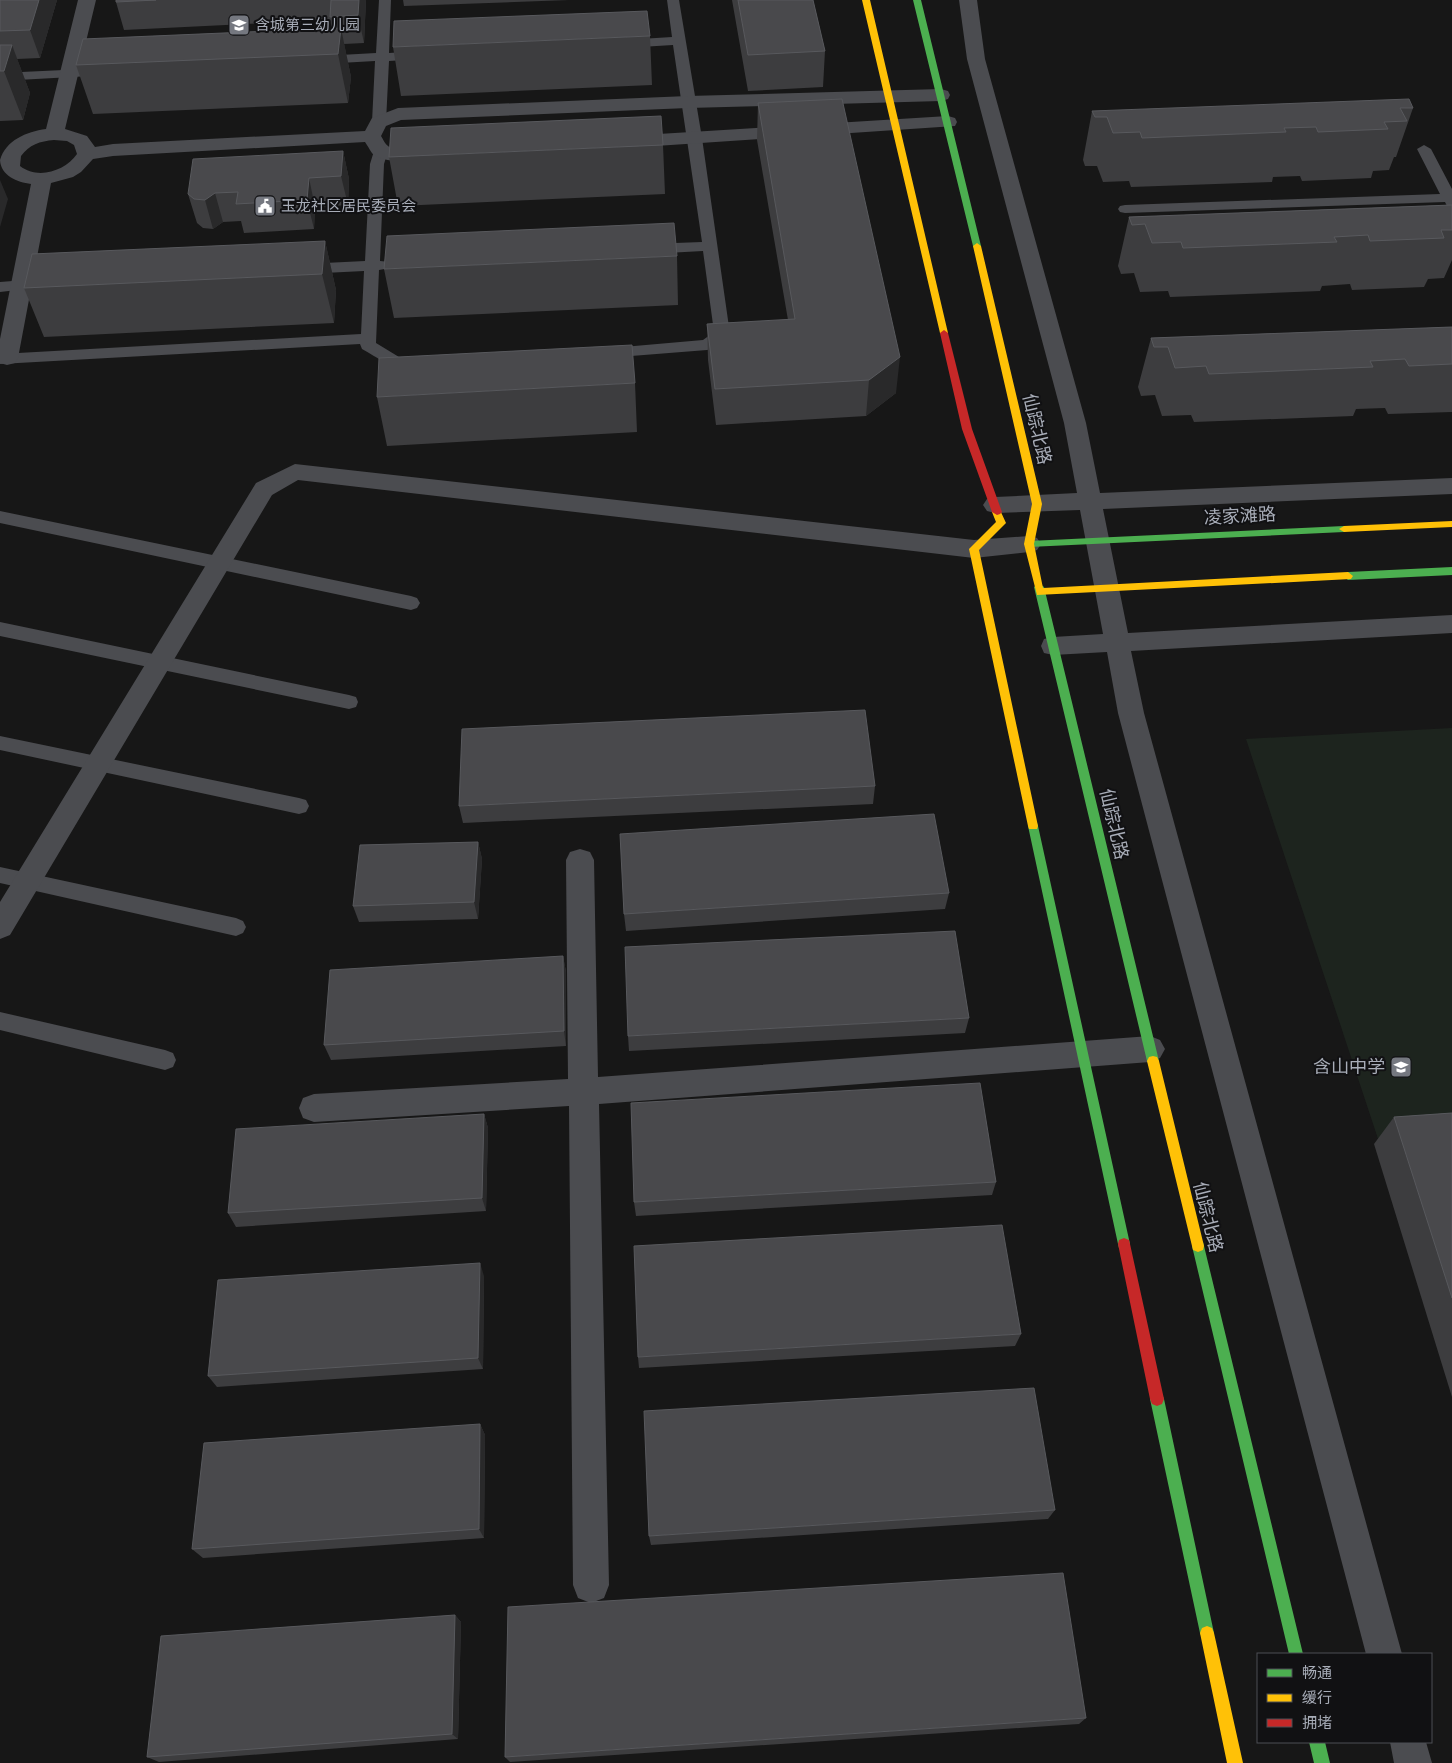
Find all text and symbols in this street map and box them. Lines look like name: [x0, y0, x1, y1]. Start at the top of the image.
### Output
school or university icon: 含城第三幼儿园: [227, 13, 251, 37]
place label: 含城第三幼儿园: [255, 13, 360, 36]
public building icon: 玉龙社区居民委员会: [253, 194, 277, 218]
place label: 玉龙社区居民委员会: [281, 194, 416, 217]
street label: 仙踪北路: [1016, 391, 1059, 467]
street label: 凌家滩路: [1203, 500, 1277, 531]
street label: 仙踪北路: [1093, 786, 1136, 862]
place label: 含山中学: [1313, 1053, 1385, 1080]
school or university icon: 含山中学: [1389, 1055, 1413, 1079]
street label: 仙踪北路: [1187, 1179, 1230, 1255]
legend: [1257, 1653, 1432, 1743]
text: 畅通: [1302, 1661, 1332, 1684]
text: 缓行: [1302, 1686, 1332, 1709]
text: 拥堵: [1302, 1711, 1332, 1734]

